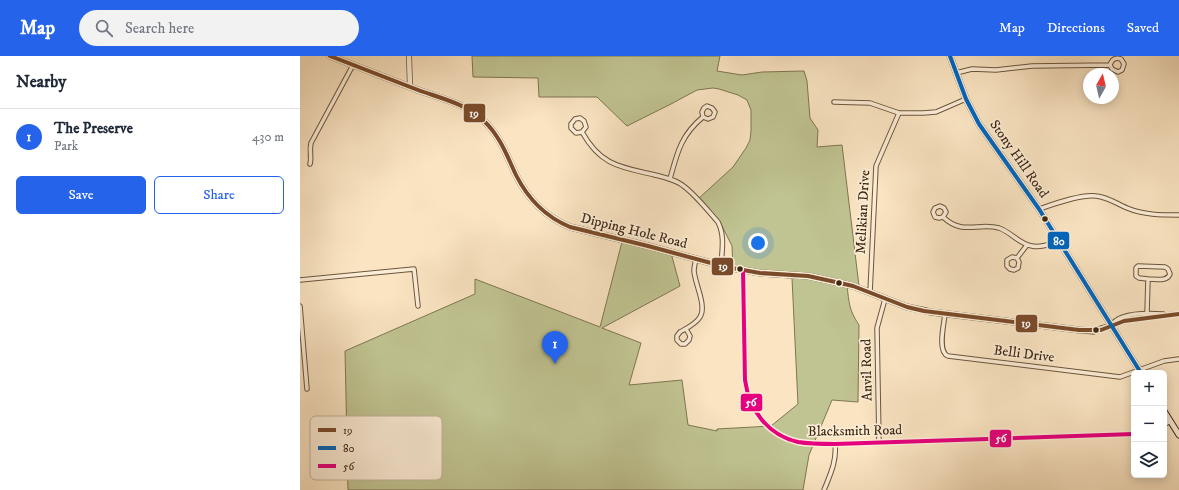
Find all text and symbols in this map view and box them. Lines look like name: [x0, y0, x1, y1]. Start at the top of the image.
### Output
search box: [79, 10, 359, 46]
text: Map: [20, 17, 55, 40]
icon: search: [93, 17, 115, 39]
text: Search here: [125, 19, 194, 38]
text: Map: [999, 19, 1025, 37]
text: Directions: [1047, 19, 1105, 37]
text: Saved: [1127, 19, 1159, 37]
north arrow: [1083, 68, 1119, 104]
text: Nearby: [16, 71, 66, 93]
line badge: 19: [463, 103, 486, 123]
text: 19: [469, 107, 479, 121]
street label: Stony Hill Road: [985, 116, 1053, 202]
text: The Preserve: [54, 119, 133, 138]
text: 1: [27, 129, 31, 145]
text: 430 m: [252, 129, 284, 145]
text: Park: [54, 138, 78, 154]
street label: Melikian Drive: [852, 169, 874, 255]
button: Save: [16, 176, 146, 214]
button: Share: [154, 176, 284, 214]
street label: Dipping Hole Road: [579, 209, 689, 253]
unlabelled marker: [1040, 214, 1050, 224]
line badge: 80: [1047, 231, 1070, 250]
your location: [748, 233, 768, 253]
text: 80: [1053, 235, 1065, 249]
line badge: 19: [711, 257, 734, 276]
text: 19: [718, 260, 728, 274]
unlabelled marker: [735, 264, 745, 274]
unlabelled marker: [834, 278, 844, 288]
line badge: 19: [1015, 314, 1038, 333]
text: 19: [1021, 317, 1031, 331]
unlabelled marker: [1091, 325, 1101, 335]
pin: 1: [542, 331, 568, 364]
street label: Anvil Road: [857, 339, 877, 401]
street label: Belli Drive: [993, 341, 1055, 367]
map controls: [1131, 370, 1167, 478]
button: +: [1131, 370, 1167, 406]
line badge: 56: [740, 393, 763, 412]
text: 56: [744, 396, 758, 410]
button: −: [1131, 406, 1167, 442]
legend: [310, 416, 442, 480]
street label: Blacksmith Road: [808, 421, 902, 441]
text: 19: [343, 424, 353, 438]
line badge: 56: [989, 429, 1012, 448]
text: 56: [994, 432, 1008, 446]
text: 80: [343, 442, 355, 456]
button: layers: [1131, 442, 1167, 478]
text: 56: [343, 460, 355, 474]

